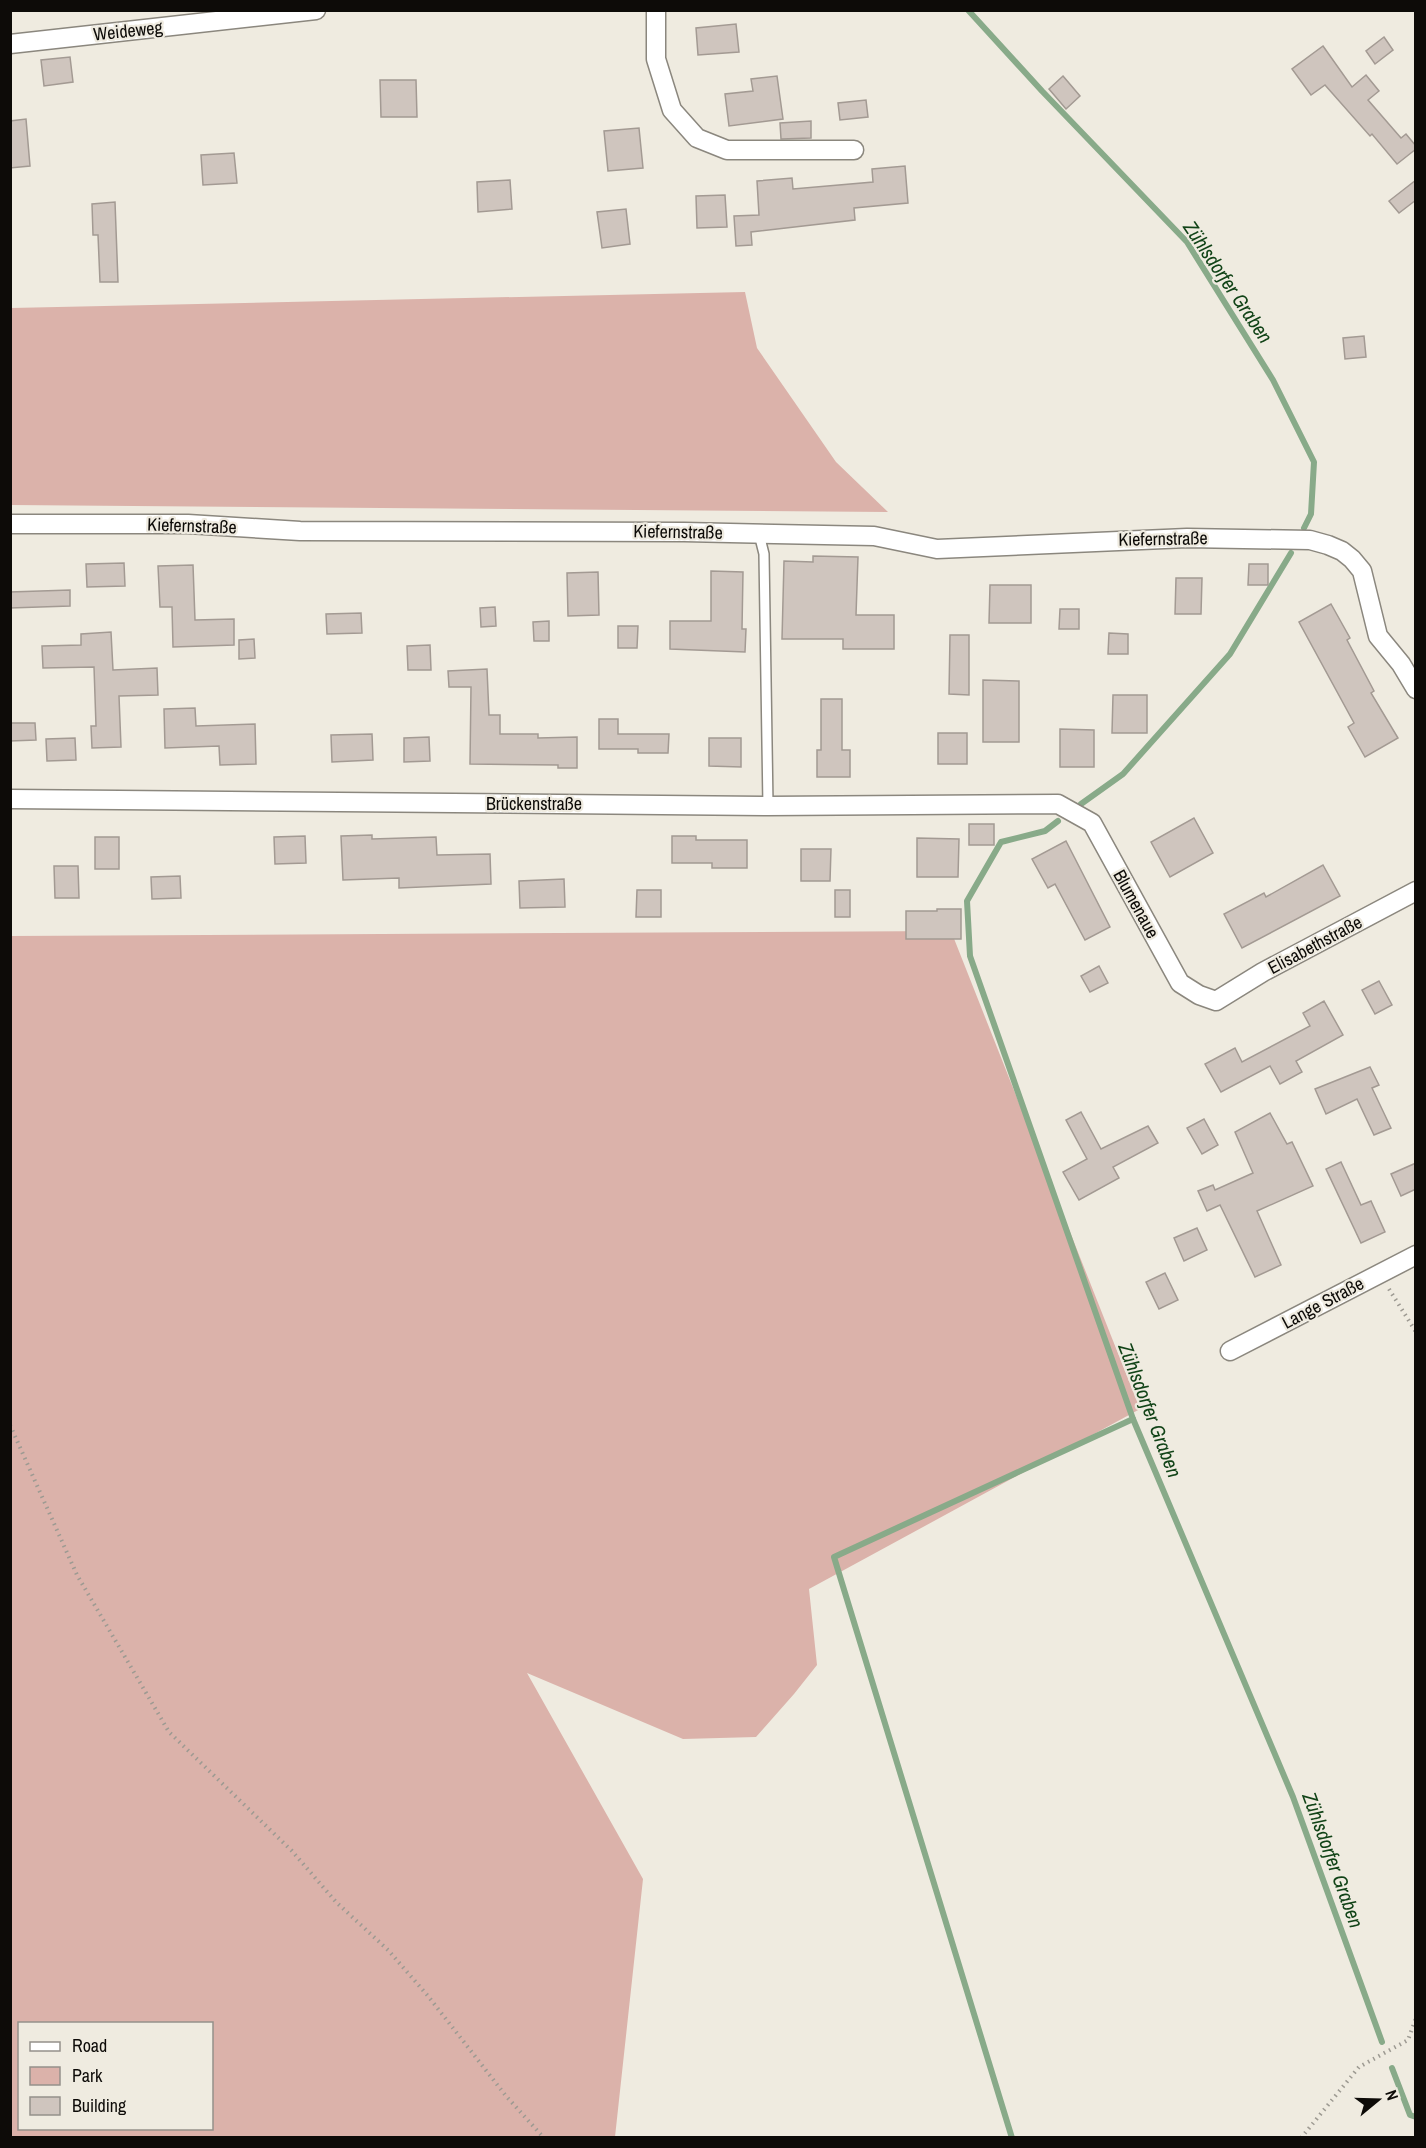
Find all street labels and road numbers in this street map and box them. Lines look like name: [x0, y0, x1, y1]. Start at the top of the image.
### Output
street label: Weideweg: [92, 14, 165, 47]
street label: Kiefernstraße: [147, 511, 237, 540]
street label: Kiefernstraße: [633, 518, 723, 545]
street label: Kiefernstraße: [1118, 525, 1208, 552]
street label: Brückenstraße: [486, 791, 582, 816]
street label: Blumenaue: [1107, 865, 1165, 942]
street label: Elisabethstraße: [1263, 909, 1366, 980]
street label: Lange Straße: [1277, 1271, 1368, 1335]

